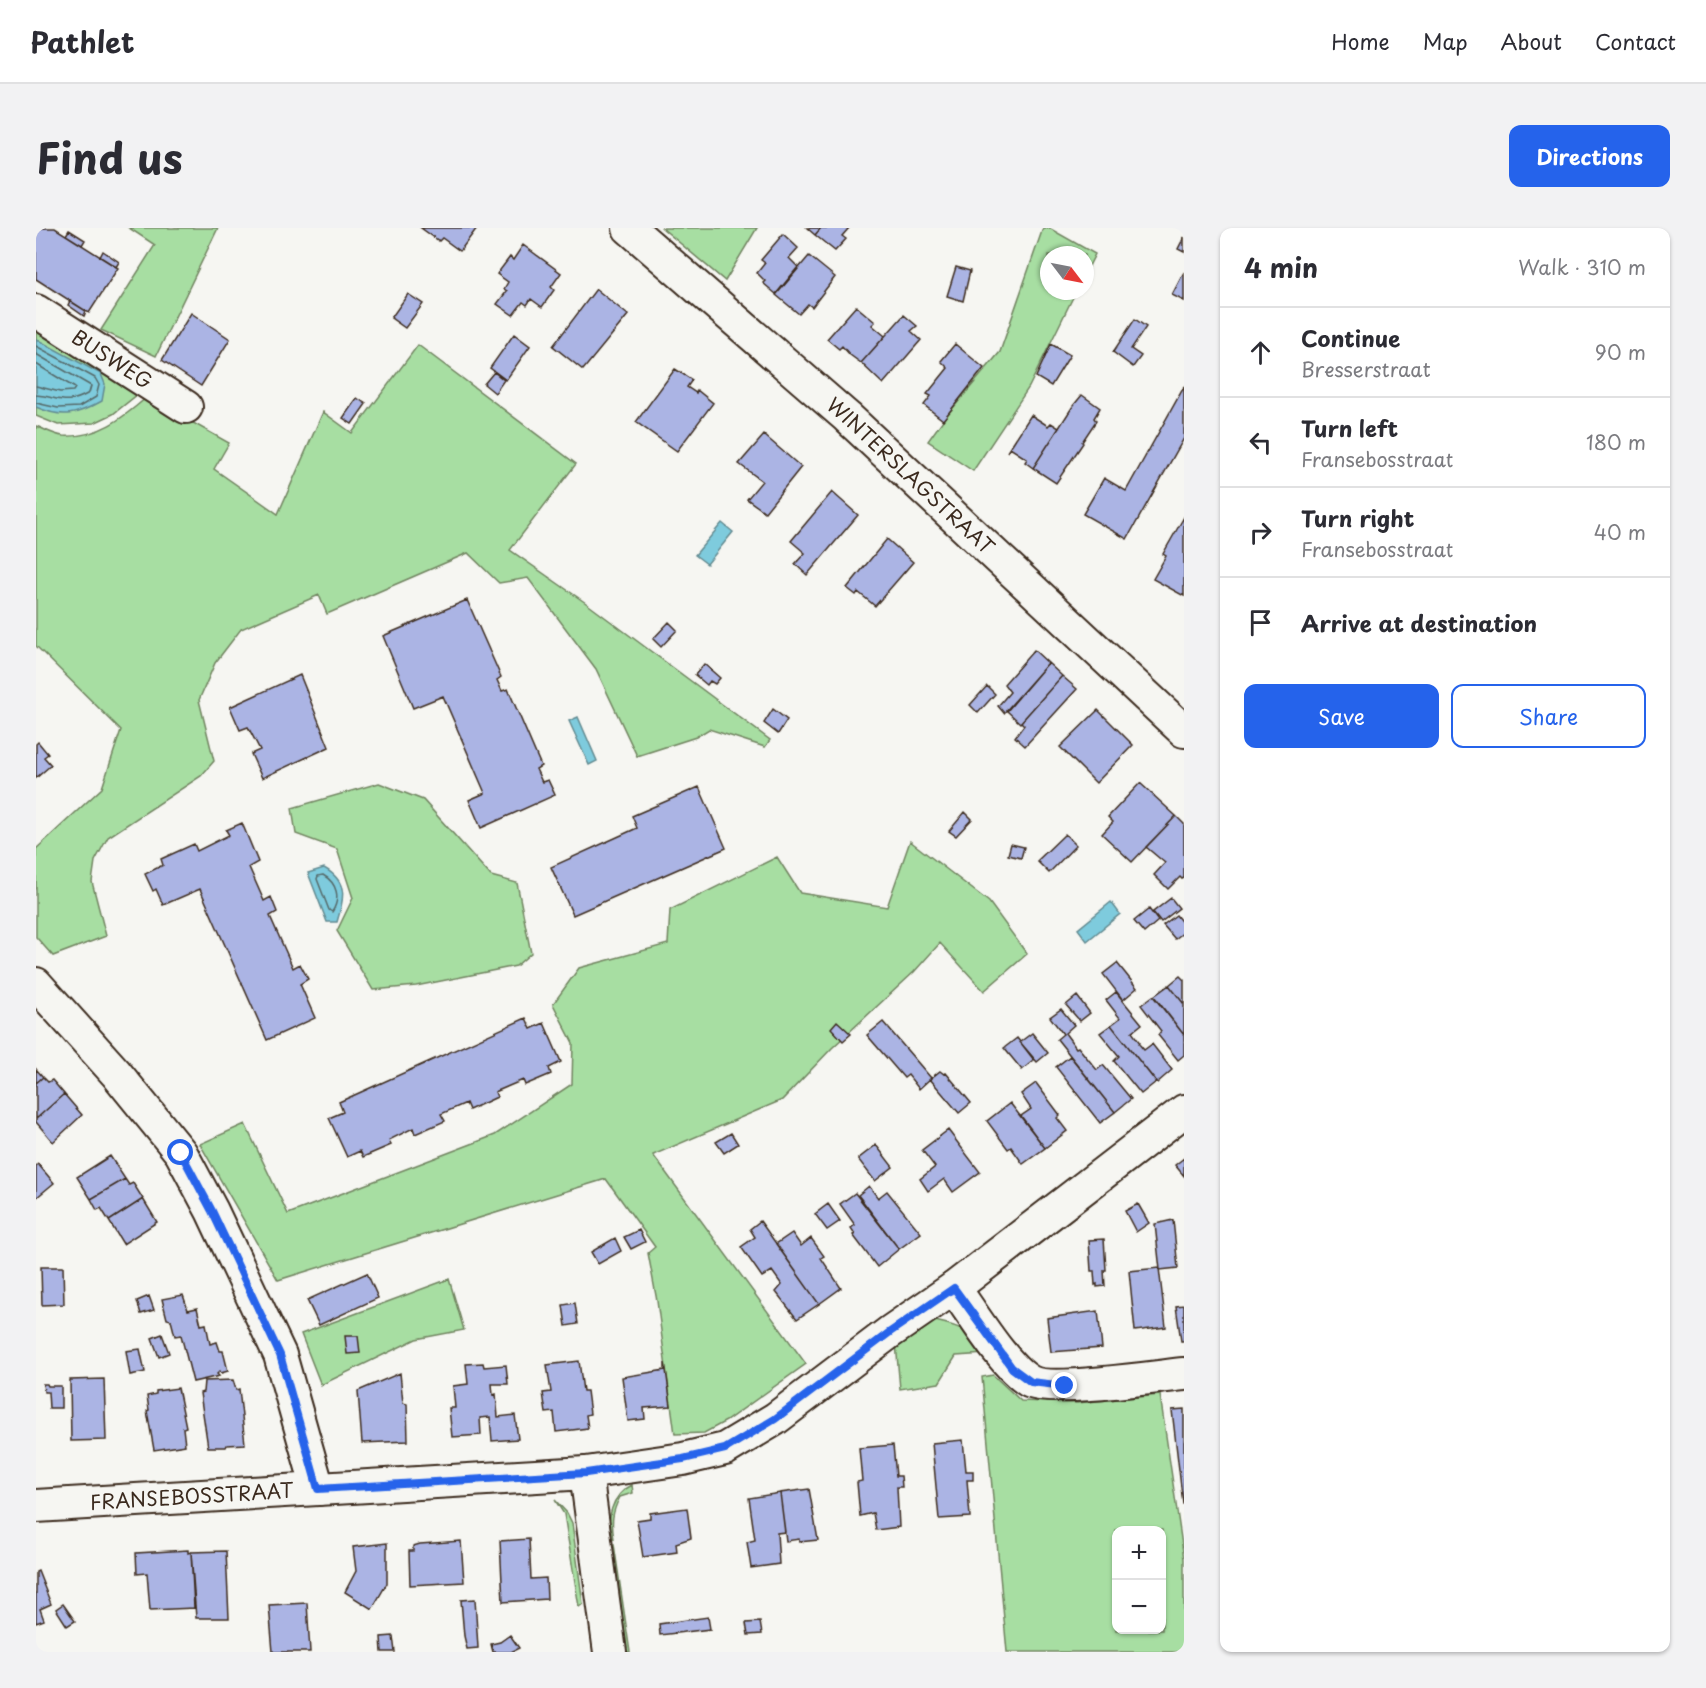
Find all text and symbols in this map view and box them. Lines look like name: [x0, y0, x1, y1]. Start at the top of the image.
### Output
text: Pathlet: [30, 20, 134, 63]
text: Home: [1331, 25, 1390, 57]
text: Map: [1423, 25, 1468, 57]
text: About: [1501, 25, 1562, 57]
text: Contact: [1595, 25, 1676, 57]
text: Find us: [36, 125, 183, 188]
button: Directions: [1509, 125, 1670, 187]
north arrow: [1040, 246, 1094, 300]
text: 4 min: [1244, 248, 1318, 287]
text: Walk · 310 m: [1518, 252, 1646, 282]
text: Continue: [1301, 321, 1400, 354]
street label: BUSWEG: [66, 322, 158, 396]
icon: ahead: [1244, 336, 1277, 369]
text: 90 m: [1595, 337, 1646, 367]
text: Bresserstraat: [1301, 354, 1431, 384]
street label: WINTERSLAGSTRAAT: [820, 390, 1002, 561]
text: Turn left: [1301, 411, 1398, 444]
icon: left: [1244, 426, 1277, 459]
text: 180 m: [1586, 427, 1646, 457]
text: Fransebosstraat: [1301, 444, 1453, 474]
text: Turn right: [1301, 501, 1414, 534]
icon: right: [1244, 516, 1277, 549]
text: 40 m: [1594, 517, 1646, 547]
text: Fransebosstraat: [1301, 534, 1453, 564]
icon: arrive: [1244, 606, 1277, 639]
text: Arrive at destination: [1301, 606, 1537, 639]
button: Save: [1244, 684, 1439, 748]
button: Share: [1451, 684, 1646, 748]
route start: [167, 1139, 193, 1165]
route end: [1051, 1372, 1077, 1398]
street label: FRANSEBOSSTRAAT: [89, 1475, 295, 1517]
map controls: [1112, 1526, 1166, 1634]
button: +: [1112, 1526, 1166, 1580]
button: −: [1112, 1580, 1166, 1634]

